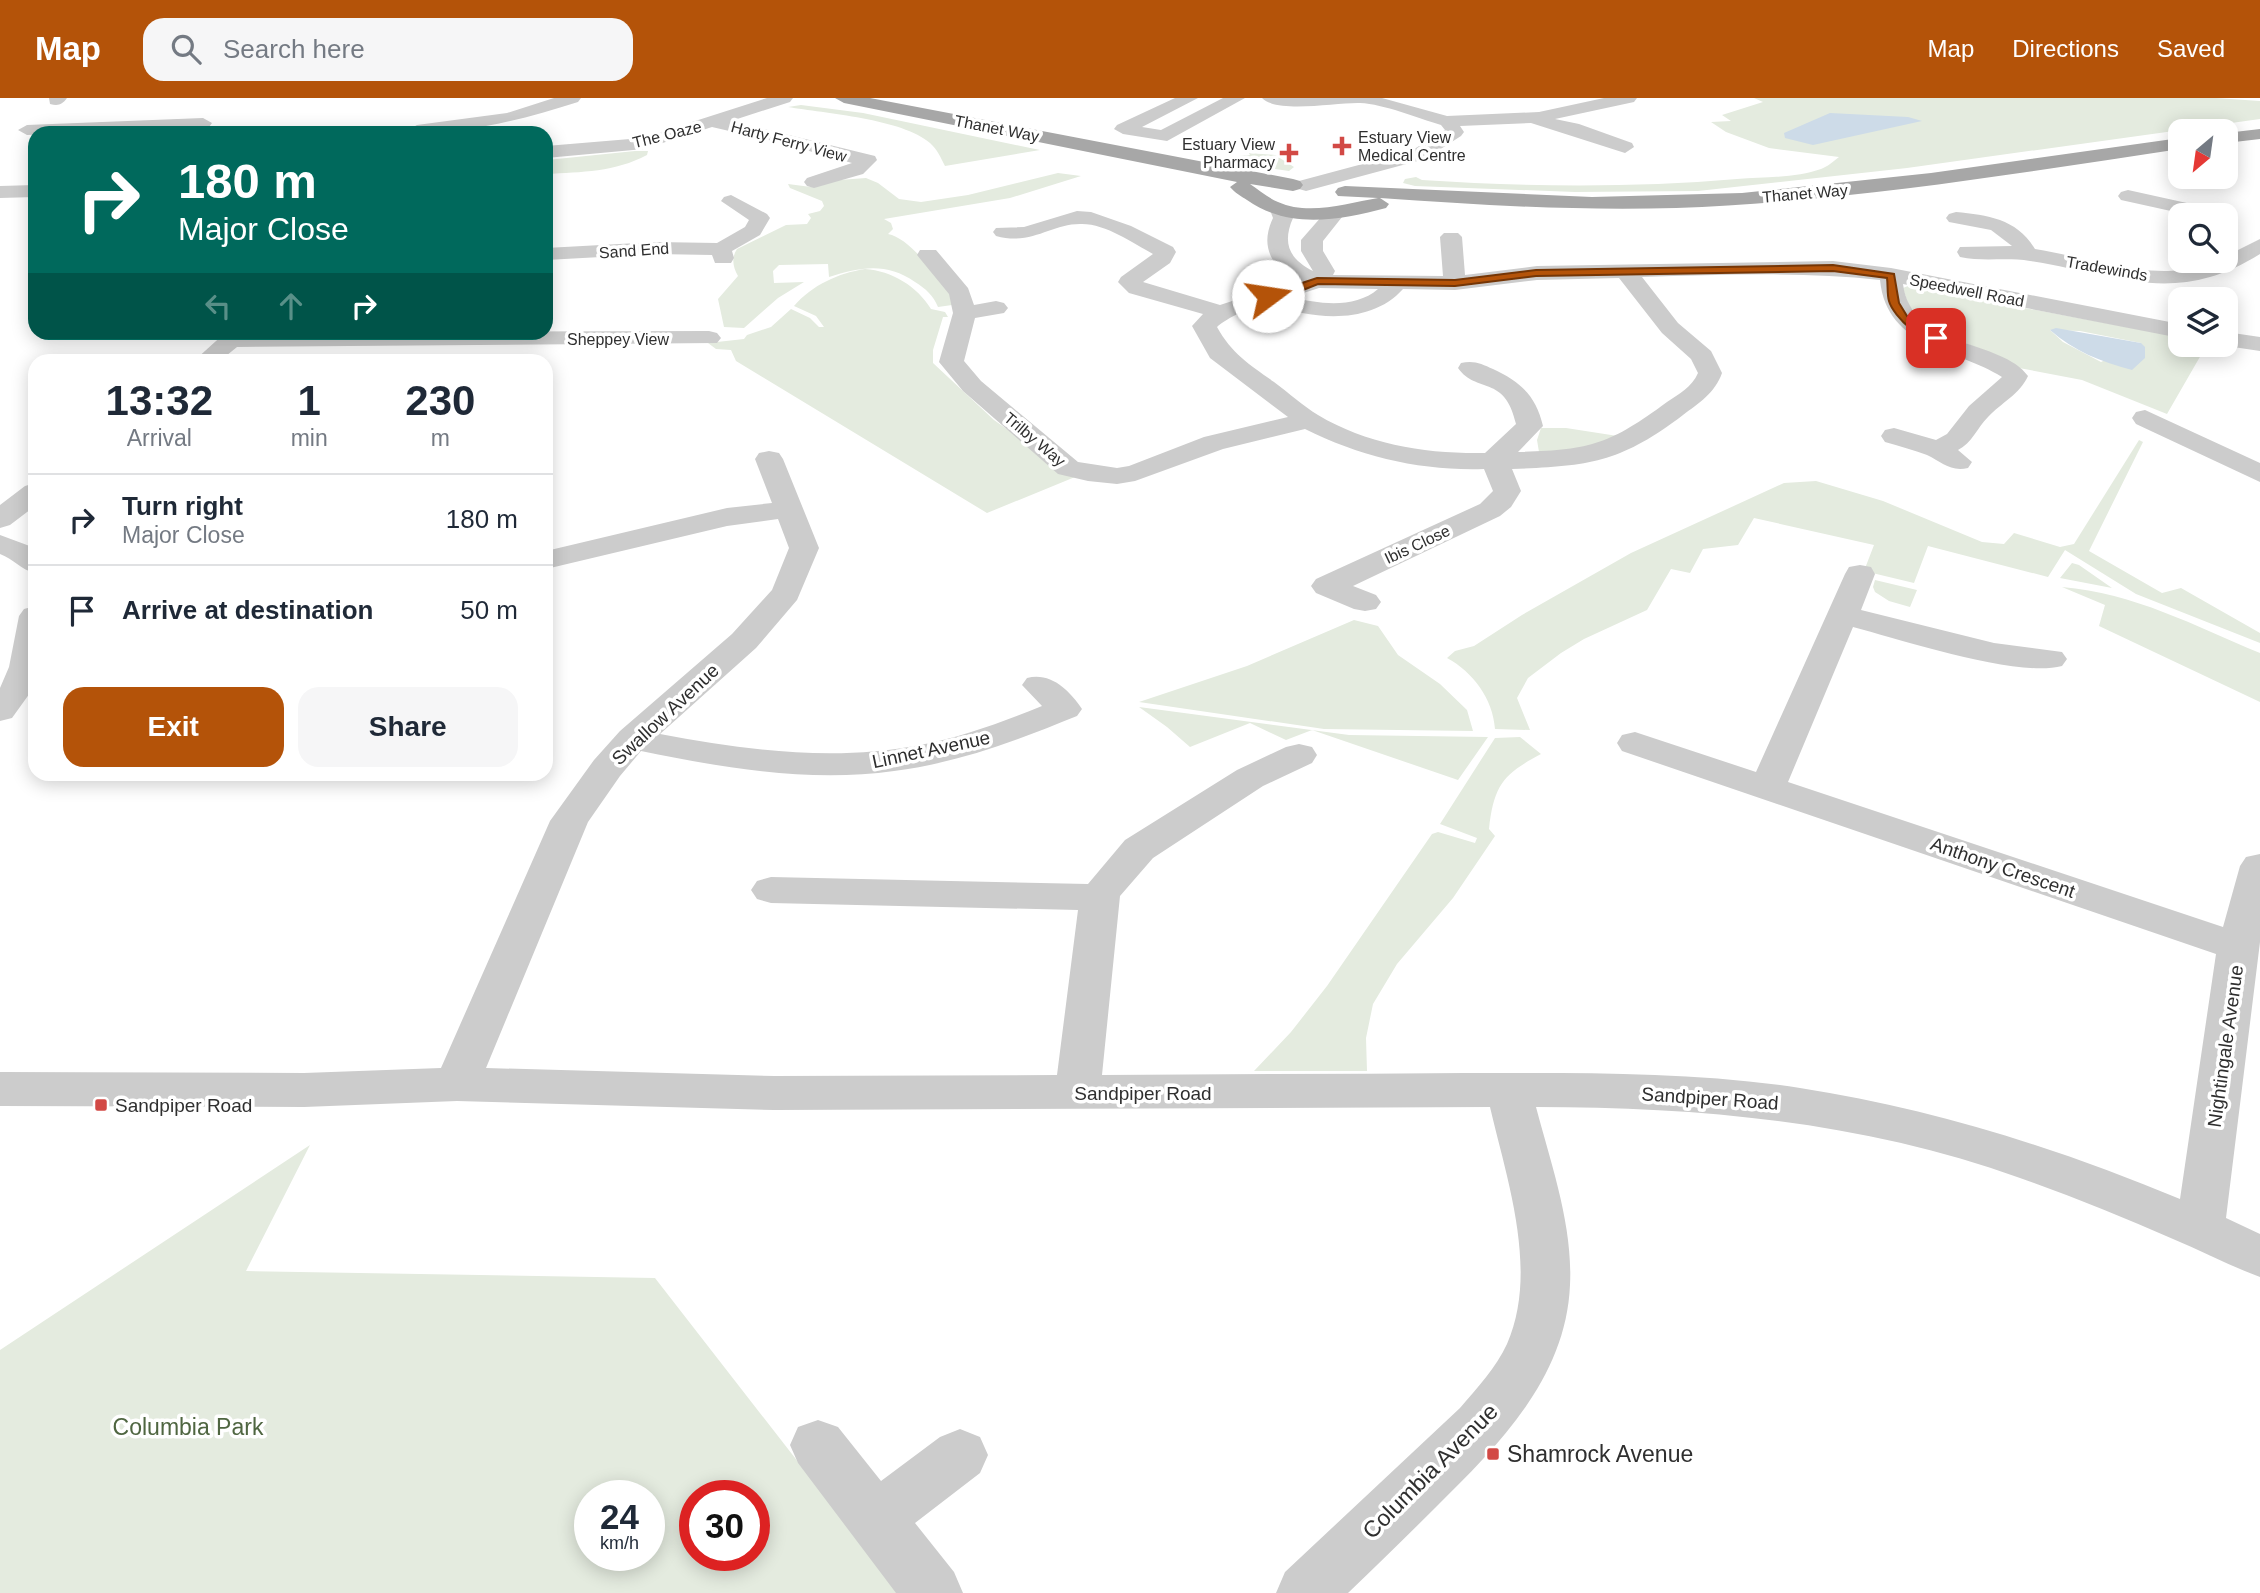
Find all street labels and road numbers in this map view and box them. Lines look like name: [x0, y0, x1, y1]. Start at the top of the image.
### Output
street label: Thanet Way: [953, 112, 1041, 145]
street label: The Oaze: [631, 118, 703, 151]
street label: Harty Ferry View: [729, 118, 849, 165]
street label: Thanet Way: [1762, 181, 1848, 206]
street label: Sand End: [598, 240, 670, 261]
street label: Tradewinds: [2065, 253, 2149, 284]
street label: Speedwell Road: [1908, 271, 2026, 310]
street label: Sheppey View: [567, 331, 669, 348]
street label: Trilby Way: [1001, 409, 1069, 470]
street label: Ibis Close: [1382, 522, 1453, 567]
street label: Swallow Avenue: [608, 660, 723, 769]
street label: Linnet Avenue: [870, 727, 992, 772]
street label: Anthony Crescent: [1928, 833, 2078, 902]
street label: Nightingale Avenue: [2204, 964, 2247, 1128]
street label: Sandpiper Road: [1074, 1083, 1212, 1104]
street label: Sandpiper Road: [1641, 1083, 1779, 1114]
street label: Columbia Avenue: [1357, 1398, 1503, 1544]

